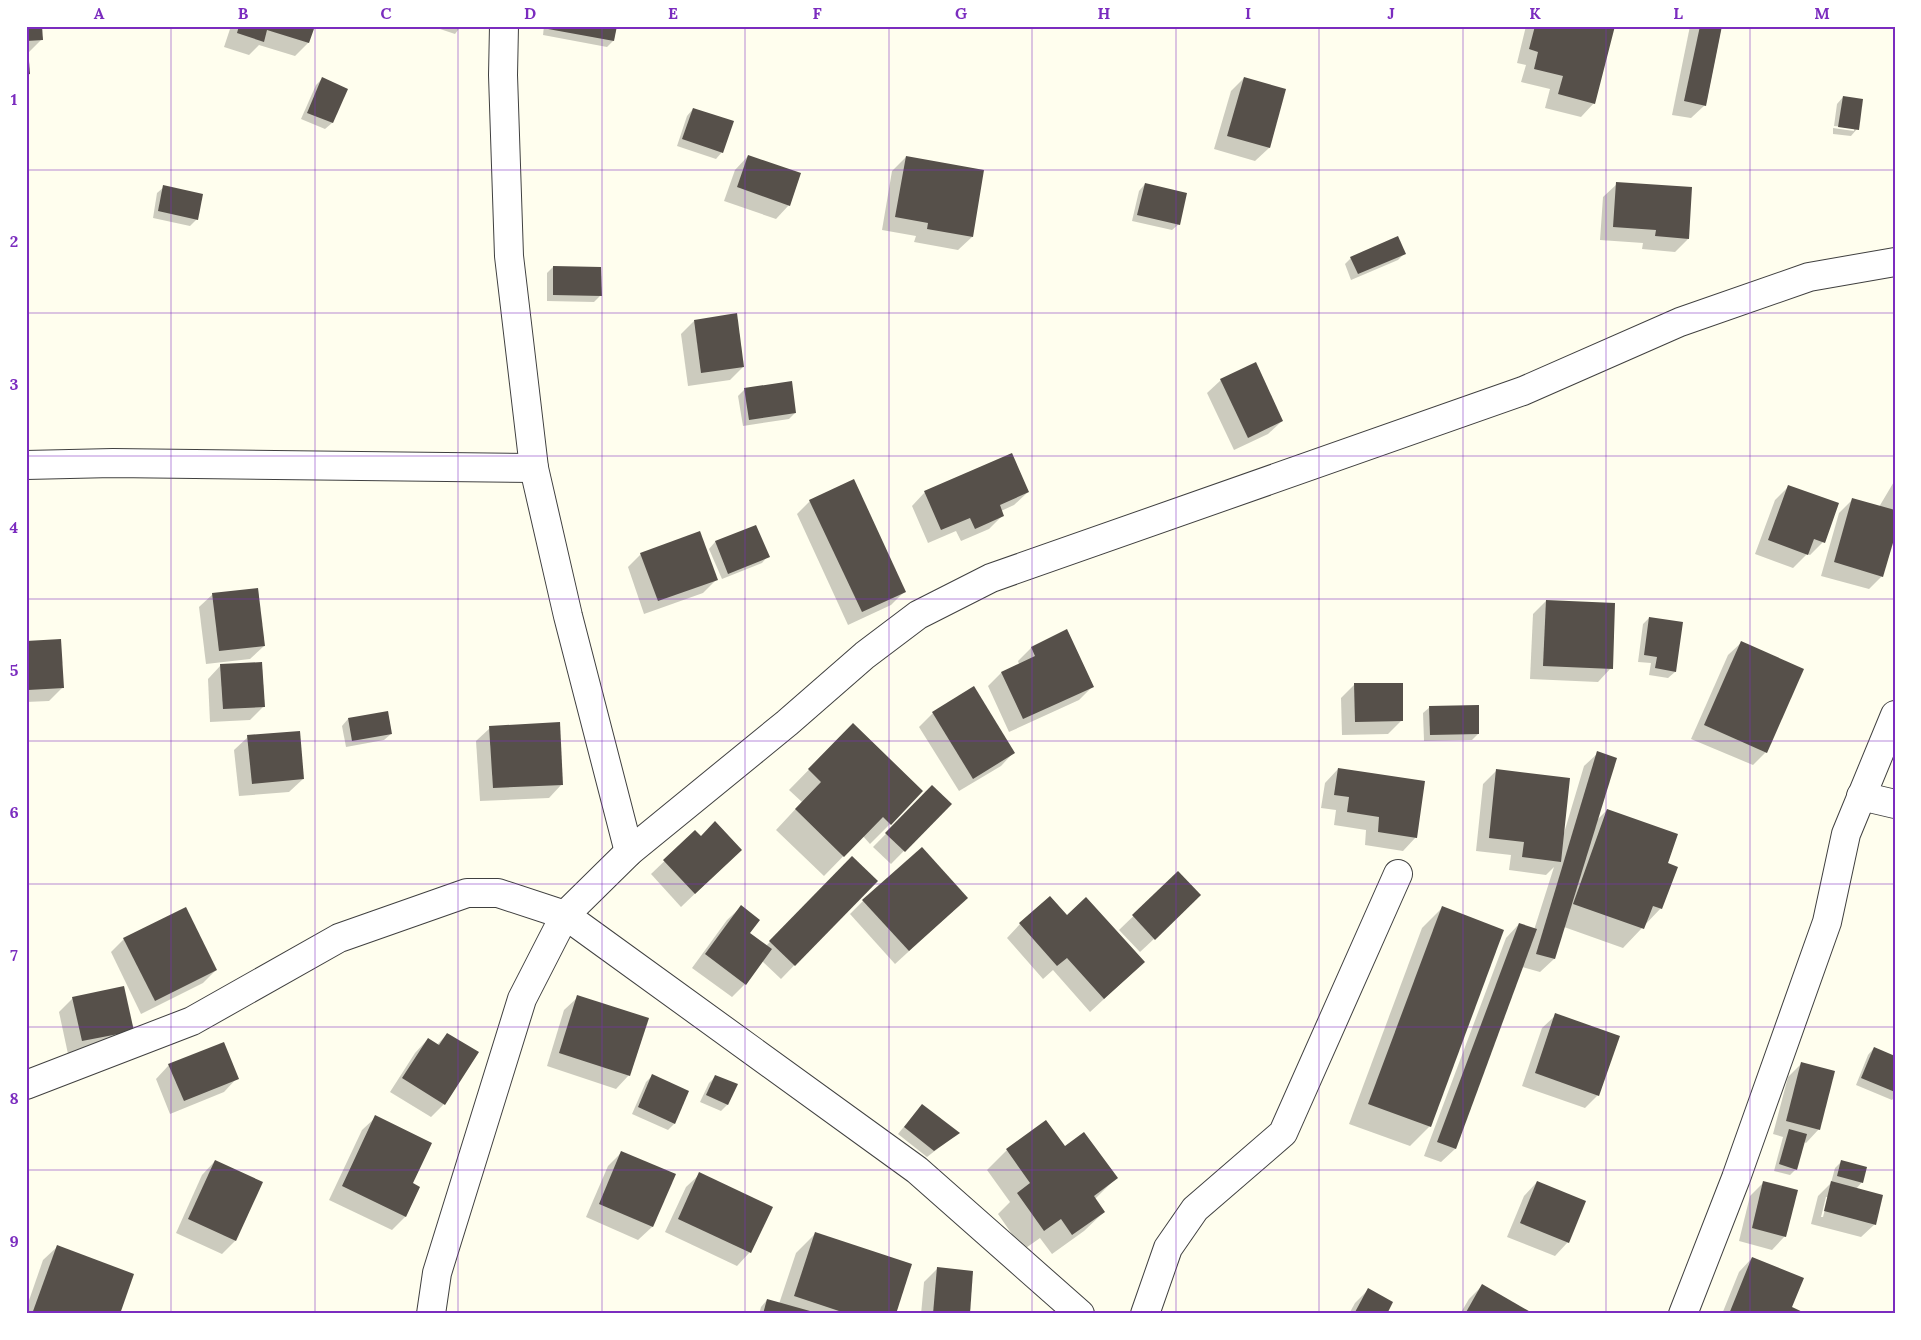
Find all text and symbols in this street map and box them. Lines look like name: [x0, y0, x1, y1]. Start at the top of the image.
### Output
text: A: [94, 3, 105, 23]
text: B: [238, 3, 249, 23]
text: C: [380, 3, 392, 23]
text: D: [524, 3, 536, 23]
text: E: [668, 3, 678, 23]
text: F: [812, 3, 822, 23]
text: G: [955, 3, 967, 23]
text: H: [1098, 3, 1111, 23]
text: I: [1245, 3, 1251, 23]
text: J: [1387, 3, 1395, 23]
text: K: [1529, 3, 1541, 23]
text: L: [1673, 3, 1683, 23]
text: M: [1814, 3, 1830, 23]
text: 1: [11, 89, 17, 109]
text: 2: [10, 231, 18, 251]
text: 3: [10, 374, 19, 394]
text: 4: [10, 517, 19, 537]
text: 5: [10, 660, 19, 680]
text: 6: [9, 802, 19, 822]
text: 7: [10, 945, 18, 965]
text: 8: [9, 1088, 19, 1108]
text: 9: [9, 1231, 19, 1251]

